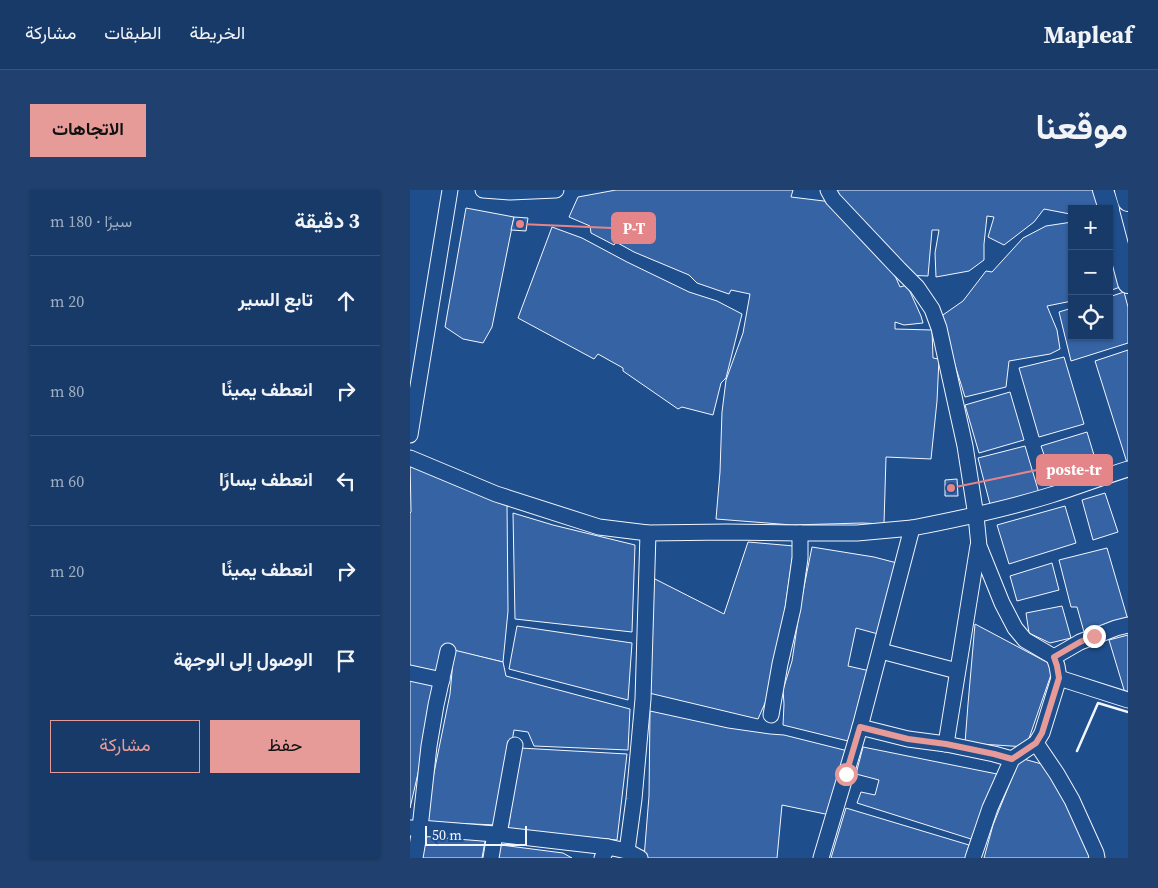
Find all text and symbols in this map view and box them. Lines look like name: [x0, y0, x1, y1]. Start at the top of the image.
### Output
text: Mapleaf: [1044, 18, 1133, 51]
text: مشاركة: [25, 20, 76, 45]
text: الطبقات: [104, 20, 161, 45]
text: الخريطة: [189, 20, 245, 45]
text: موقعنا: [1035, 103, 1128, 151]
button: الاتجاهات: [30, 104, 146, 157]
map controls: [1068, 205, 1113, 340]
button: +: [1068, 205, 1113, 250]
text: 3 دقيقة: [295, 206, 360, 235]
text: سيرًا · 180 m: [50, 210, 132, 232]
callout: P-T: [612, 213, 655, 243]
text: P-T: [623, 218, 646, 239]
button: −: [1068, 250, 1113, 295]
text: تابع السير: [238, 286, 313, 312]
icon: ahead: [332, 287, 360, 315]
text: 20 m: [50, 290, 84, 312]
button: locate: [1068, 295, 1113, 340]
text: انعطف يمينًا: [221, 376, 313, 402]
icon: right: [332, 377, 360, 405]
text: 80 m: [50, 380, 84, 402]
callout: poste-tr: [1037, 455, 1112, 485]
text: poste-tr: [1046, 459, 1102, 480]
text: انعطف يسارًا: [219, 466, 313, 492]
icon: left: [332, 467, 360, 495]
text: 60 m: [50, 470, 84, 492]
text: انعطف يمينًا: [221, 556, 313, 582]
icon: right: [332, 557, 360, 585]
text: 20 m: [50, 560, 84, 582]
route end: [1083, 625, 1106, 648]
text: الوصول إلى الوجهة: [174, 646, 313, 672]
icon: arrive: [332, 647, 360, 675]
button: مشاركة: [50, 720, 200, 773]
button: حفظ: [210, 720, 360, 773]
route start: [835, 763, 858, 786]
scale bar: [425, 823, 528, 846]
text: 50 m: [432, 825, 462, 845]

